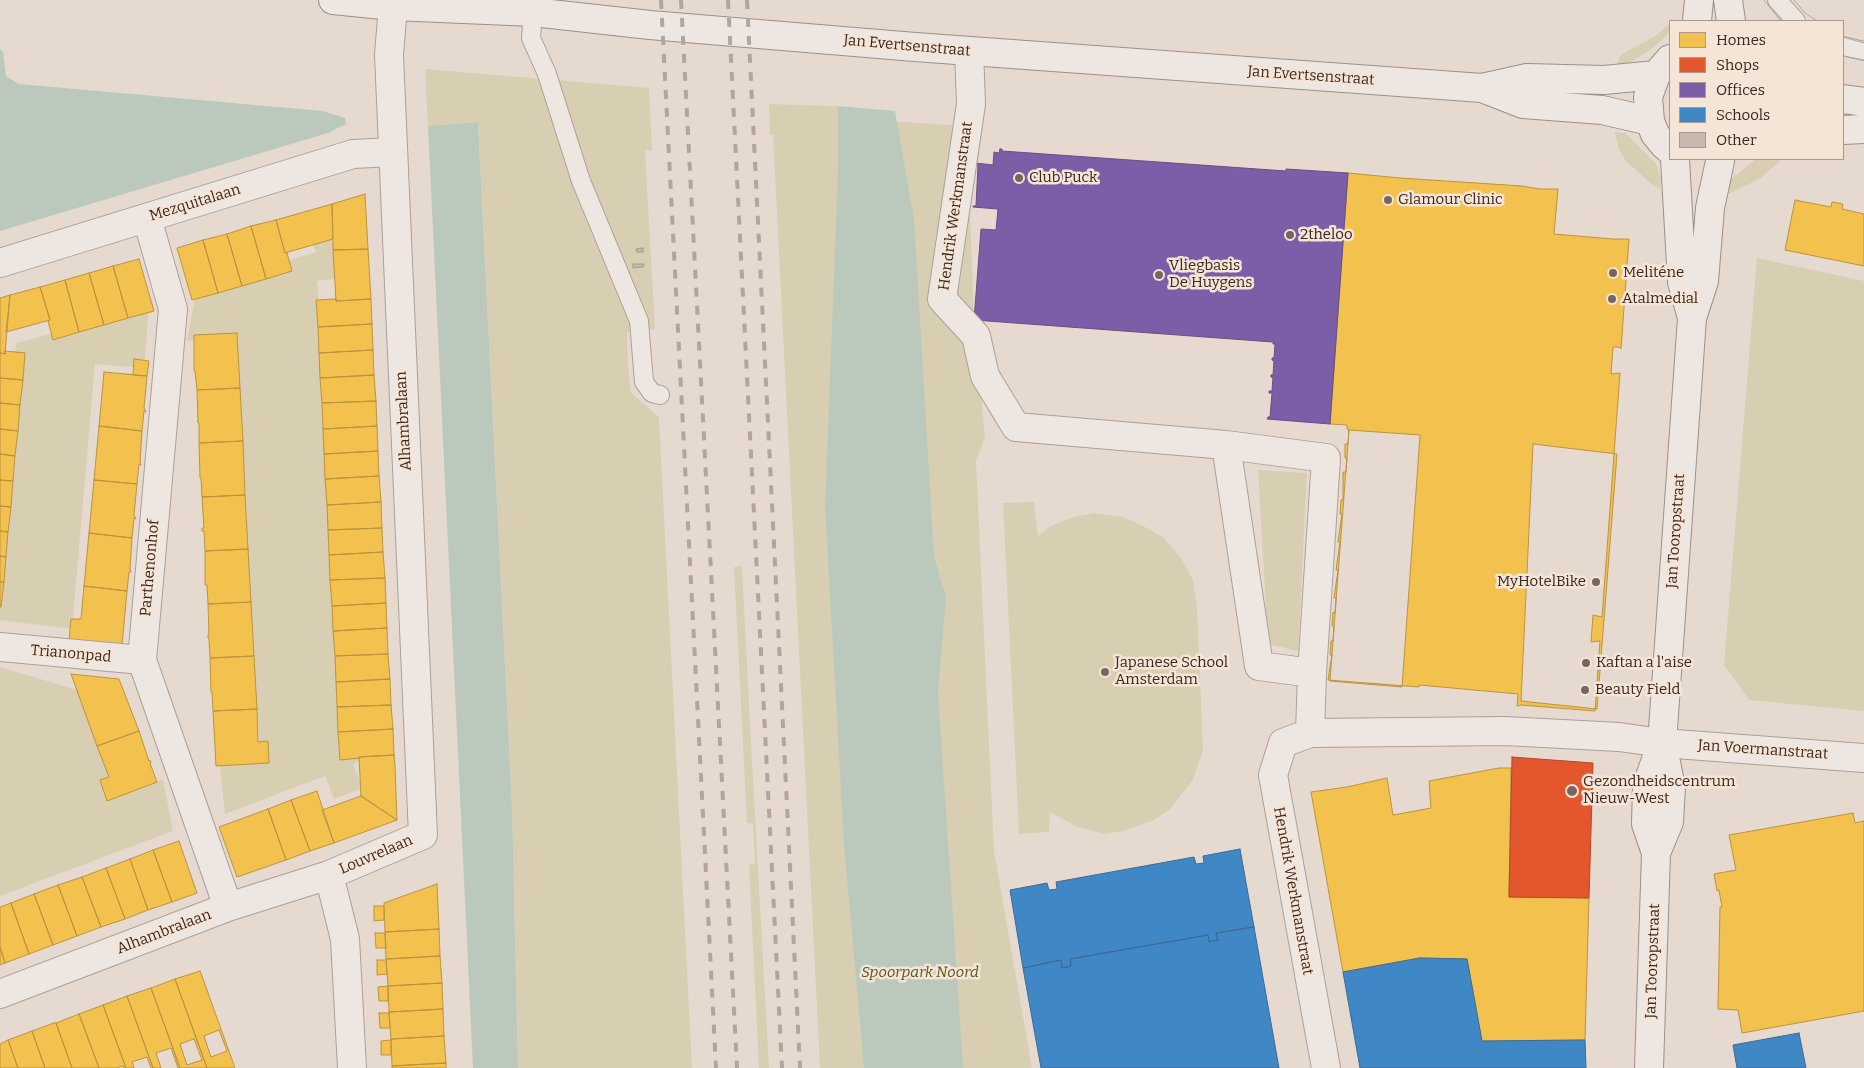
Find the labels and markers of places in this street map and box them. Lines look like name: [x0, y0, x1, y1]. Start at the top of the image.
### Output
place label: Club Puck: [1029, 169, 1098, 187]
marker: Club Puck: [1013, 172, 1025, 184]
place label: Glamour Clinic: [1398, 191, 1503, 209]
marker: Glamour Clinic: [1382, 194, 1394, 206]
place label: 2theloo: [1300, 226, 1353, 244]
marker: 2theloo: [1284, 229, 1296, 241]
place label: Vliegbasis De Huygens: [1169, 257, 1253, 292]
place label: Meliténe: [1623, 264, 1684, 282]
marker: Meliténe: [1607, 267, 1619, 279]
marker: Vliegbasis De Huygens: [1153, 269, 1165, 281]
place label: Atalmedial: [1622, 290, 1698, 308]
marker: Atalmedial: [1606, 293, 1618, 305]
place label: MyHotelBike: [1497, 573, 1586, 591]
marker: MyHotelBike: [1590, 576, 1602, 588]
place label: Japanese School Amsterdam: [1115, 654, 1228, 689]
place label: Kaftan a l'aise: [1596, 654, 1692, 672]
marker: Kaftan a l'aise: [1580, 657, 1592, 669]
marker: Japanese School Amsterdam: [1099, 666, 1111, 678]
place label: Beauty Field: [1595, 681, 1680, 699]
marker: Beauty Field: [1579, 684, 1591, 696]
place label: Gezondheidscentrum Nieuw-West: [1583, 773, 1735, 808]
marker: Gezondheidscentrum Nieuw-West: [1565, 784, 1579, 798]

